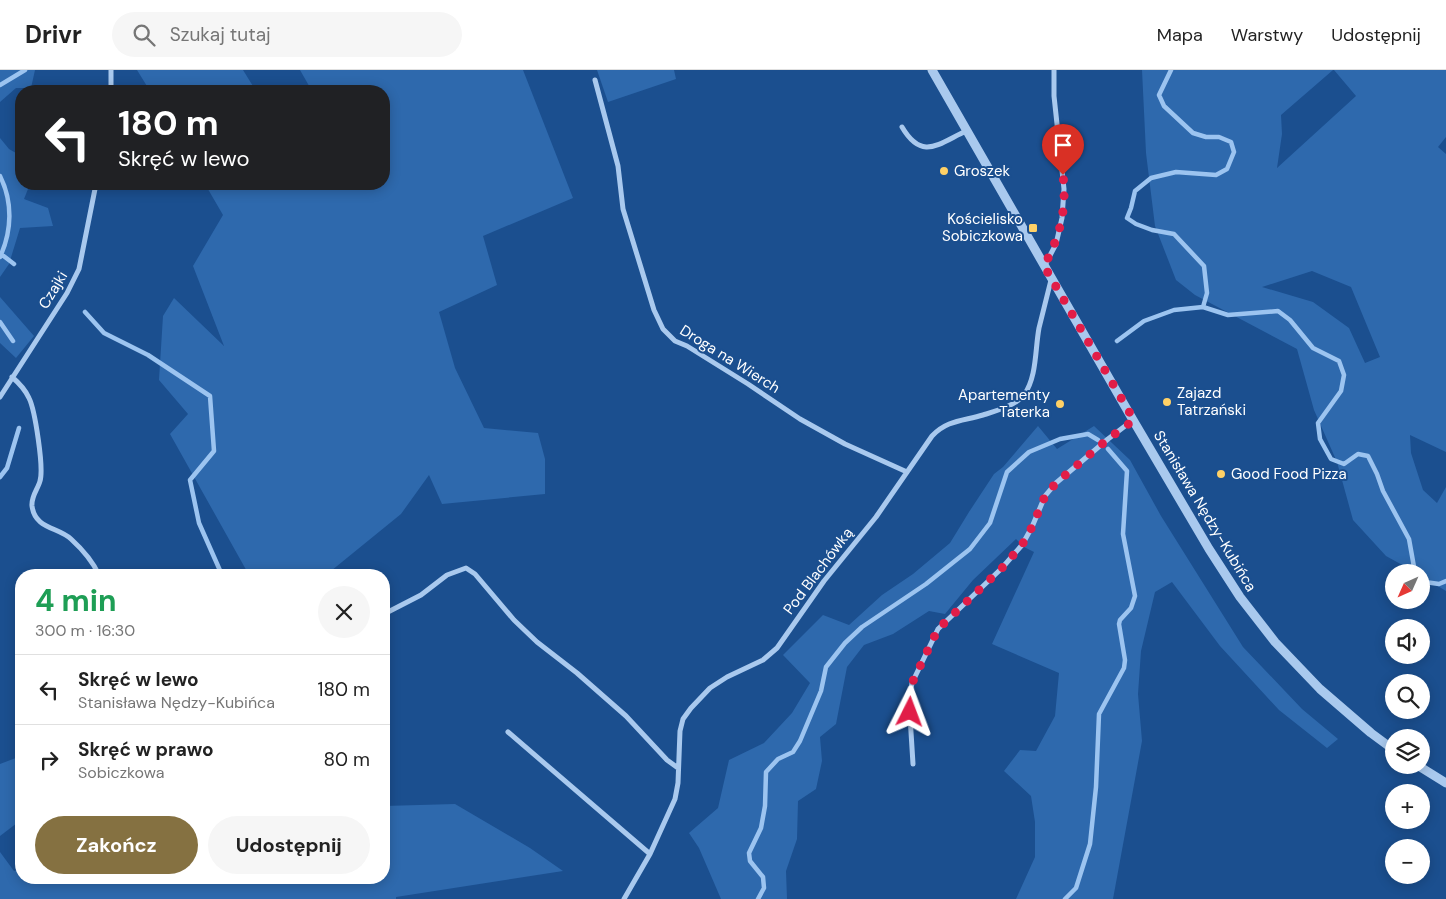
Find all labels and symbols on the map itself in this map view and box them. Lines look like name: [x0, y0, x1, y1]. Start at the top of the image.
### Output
pin: [1042, 124, 1084, 175]
place label: Groszek: [954, 161, 1010, 181]
marker: Groszek: [938, 165, 950, 177]
place label: Kościelisko Sobiczkowa: [942, 209, 1023, 246]
marker: Kościelisko Sobiczkowa: [1027, 222, 1039, 234]
street label: Czajki: [34, 267, 72, 313]
street label: Droga na Wierch: [676, 320, 784, 398]
place label: Zajazd Tatrzański: [1177, 383, 1246, 420]
place label: Apartementy Taterka: [958, 385, 1051, 422]
marker: Zajazd Tatrzański: [1161, 396, 1173, 408]
marker: Apartementy Taterka: [1054, 398, 1066, 410]
street label: Stanisława Nędzy-Kubińca: [1149, 427, 1261, 595]
place label: Good Food Pizza: [1231, 464, 1347, 484]
marker: Good Food Pizza: [1215, 468, 1227, 480]
street label: Pod Blachówką: [779, 523, 857, 619]
north arrow: [1385, 564, 1430, 609]
position arrow: [883, 685, 935, 737]

